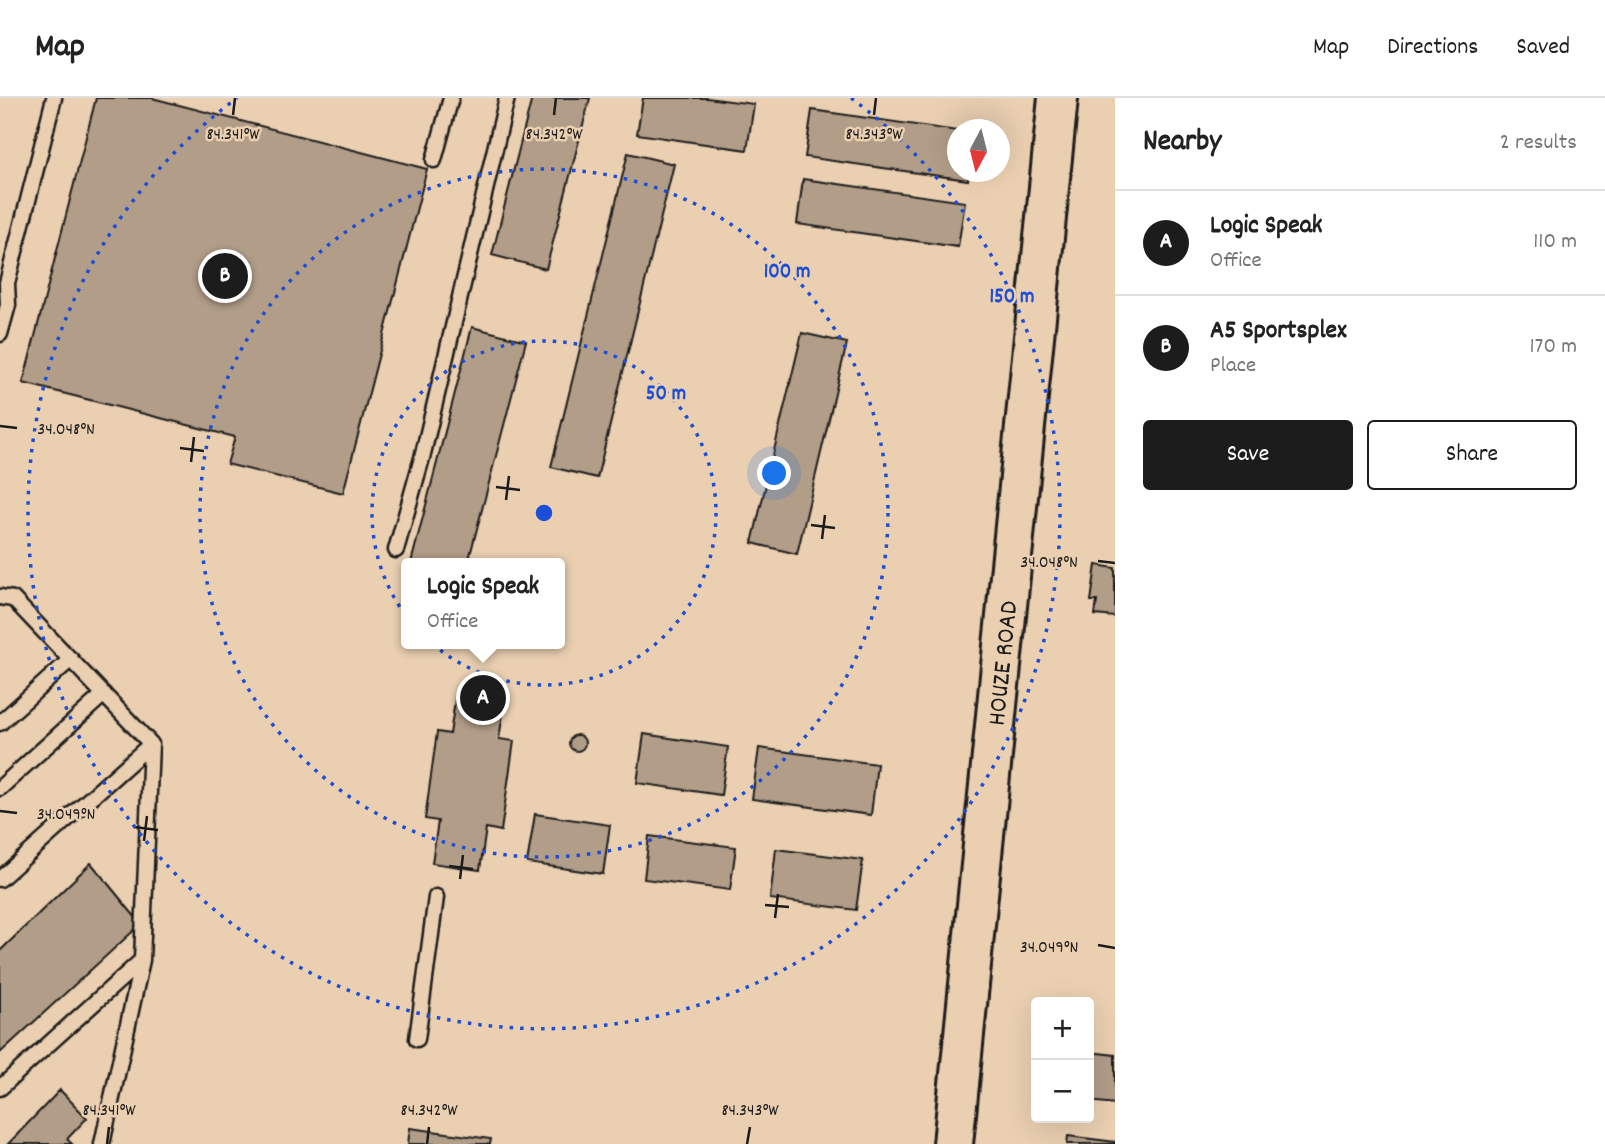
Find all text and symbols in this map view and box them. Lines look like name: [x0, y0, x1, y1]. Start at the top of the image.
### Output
text: Map: [35, 25, 85, 72]
text: Map: [1313, 31, 1349, 65]
text: Directions: [1387, 31, 1478, 65]
text: Saved: [1516, 31, 1570, 65]
north arrow: [947, 119, 1010, 182]
text: Nearby: [1143, 122, 1221, 165]
text: 84.341°W: [206, 123, 260, 148]
text: 84.342°W: [525, 123, 583, 148]
text: 84.343°W: [845, 123, 903, 148]
text: 2 results: [1500, 127, 1577, 160]
text: Logic Speak: [1210, 208, 1323, 245]
text: A: [1160, 226, 1172, 259]
text: 110 m: [1533, 226, 1577, 259]
text: Office: [1210, 245, 1262, 278]
pin: B: [202, 250, 248, 302]
text: 100 m: [764, 258, 810, 288]
text: 150 m: [989, 283, 1035, 313]
text: A5 Sportsplex: [1210, 313, 1347, 350]
text: B: [1161, 331, 1171, 364]
text: 170 m: [1530, 331, 1577, 364]
text: Place: [1210, 350, 1256, 383]
text: 50 m: [646, 380, 686, 410]
text: 34.048°N: [37, 418, 95, 443]
button: Save: [1143, 420, 1353, 490]
button: Share: [1367, 420, 1577, 490]
your location: [757, 456, 791, 490]
centre of rings: [532, 501, 556, 525]
text: 34.048°N: [1020, 551, 1078, 576]
popup: [401, 558, 565, 649]
text: Logic Speak: [427, 569, 539, 606]
street label: HOUZE ROAD: [980, 599, 1029, 728]
text: Office: [427, 606, 478, 639]
pin: A: [460, 672, 506, 724]
text: 34.049°N: [37, 803, 95, 828]
text: 34.049°N: [1020, 936, 1078, 961]
map controls: [1031, 997, 1094, 1123]
button: +: [1031, 997, 1094, 1060]
button: −: [1031, 1060, 1094, 1123]
text: 84.341°W: [82, 1099, 136, 1124]
text: 84.342°W: [400, 1099, 458, 1124]
text: 84.343°W: [721, 1099, 779, 1124]

